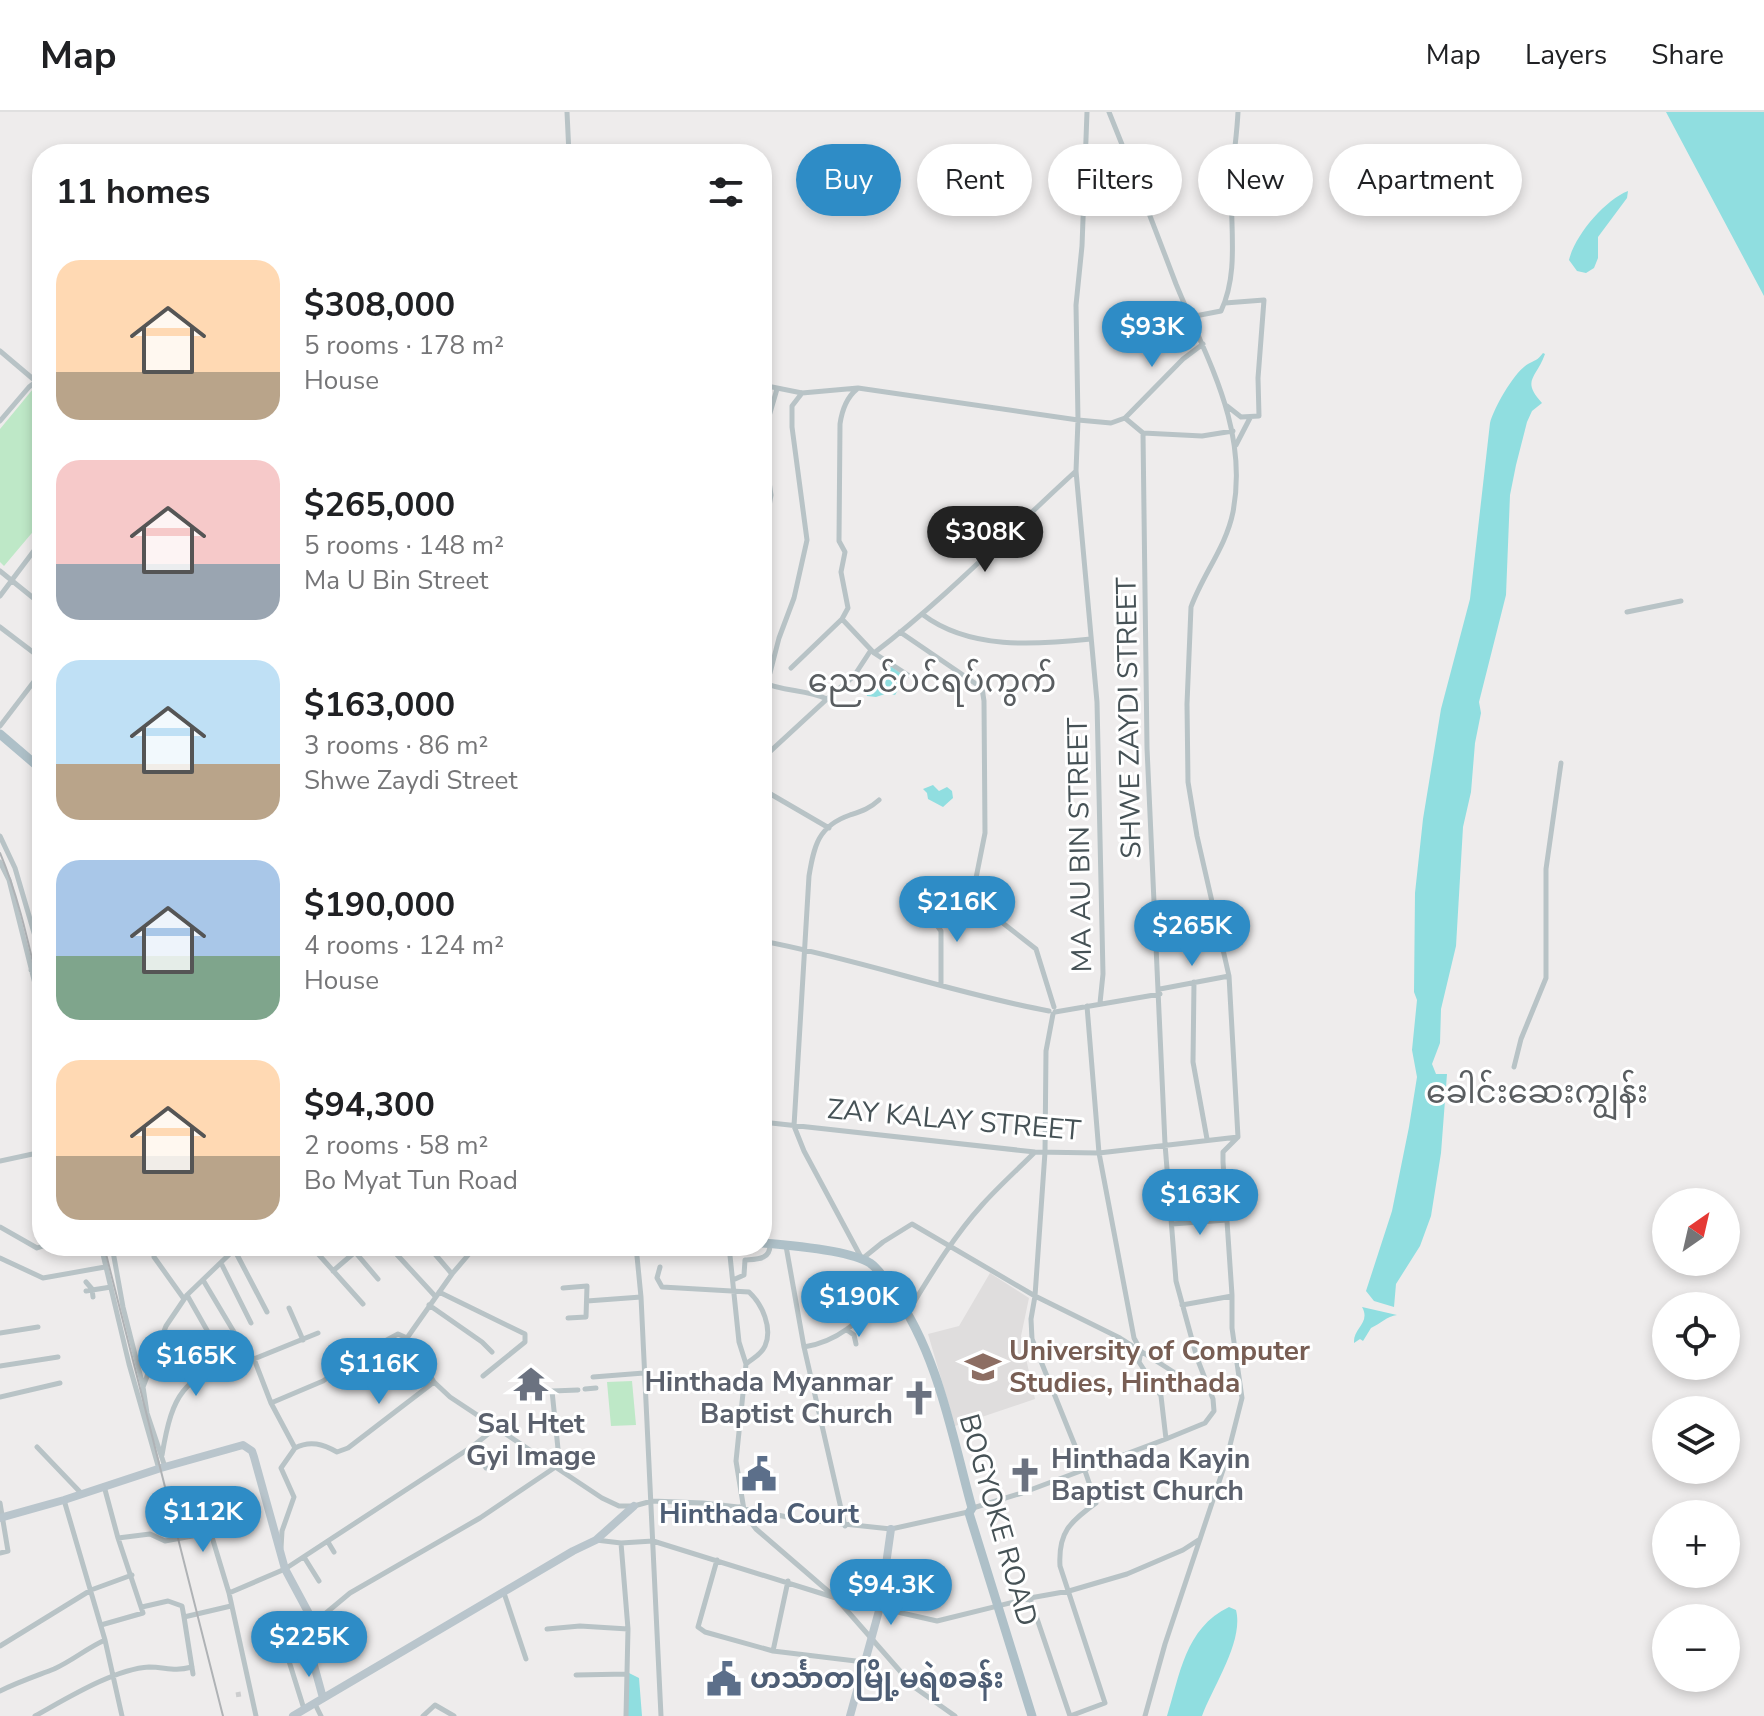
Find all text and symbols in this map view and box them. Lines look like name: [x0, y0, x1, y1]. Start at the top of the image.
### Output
text: Map: [40, 30, 117, 81]
text: Map: [1426, 36, 1481, 74]
text: Layers: [1525, 36, 1607, 74]
text: Share: [1651, 36, 1724, 74]
chip: Buy: [796, 144, 901, 216]
chip: Rent: [917, 144, 1032, 216]
chip: Filters: [1048, 144, 1182, 216]
chip: New: [1198, 144, 1313, 216]
chip: Apartment: [1329, 144, 1522, 216]
text: 11 homes: [56, 169, 210, 215]
icon: filters: [704, 170, 748, 214]
text: $308,000: [304, 282, 455, 328]
icon: home: [120, 292, 216, 388]
pin: $93K: [1105, 301, 1199, 369]
text: $93K: [1120, 309, 1184, 344]
text: 5 rooms · 178 m²: [304, 328, 504, 363]
text: House: [304, 363, 379, 398]
text: $265,000: [304, 482, 455, 528]
icon: home: [120, 492, 216, 588]
pin: $308K: [929, 506, 1041, 574]
text: $308K: [945, 514, 1025, 549]
text: 5 rooms · 148 m²: [304, 528, 504, 563]
text: Ma U Bin Street: [304, 563, 488, 598]
street label: SHWE ZAYDI STREET: [1108, 577, 1150, 859]
district label: ညောင်ပင်ရပ်ကွက်: [808, 658, 1056, 707]
text: $163,000: [304, 682, 455, 728]
icon: home: [120, 692, 216, 788]
street label: MA AU BIN STREET: [1059, 717, 1101, 973]
text: 3 rooms · 86 m²: [304, 728, 488, 763]
text: Shwe Zaydi Street: [304, 763, 518, 798]
pin: $216K: [901, 876, 1013, 944]
text: $190,000: [304, 882, 455, 928]
text: $216K: [917, 884, 997, 919]
icon: home: [120, 892, 216, 988]
pin: $265K: [1136, 900, 1248, 968]
text: $265K: [1152, 908, 1232, 943]
text: 4 rooms · 124 m²: [304, 928, 504, 963]
text: House: [304, 963, 379, 998]
district label: ခေါင်းဆေးကျွန်း: [1426, 1069, 1648, 1121]
text: $94,300: [304, 1082, 435, 1128]
street label: ZAY KALAY STREET: [826, 1090, 1083, 1150]
icon: home: [120, 1092, 216, 1188]
text: 2 rooms · 58 m²: [304, 1128, 488, 1163]
text: Bo Myat Tun Road: [304, 1163, 518, 1198]
pin: $163K: [1144, 1169, 1256, 1237]
text: $163K: [1160, 1177, 1240, 1212]
north arrow: [1652, 1188, 1740, 1276]
map controls: [1652, 1188, 1740, 1692]
pin: $190K: [803, 1271, 915, 1339]
text: $190K: [819, 1279, 899, 1314]
button: locate: [1652, 1292, 1740, 1380]
pin: $165K: [140, 1330, 252, 1398]
place label: University of Computer Studies, Hinthada: [1009, 1332, 1310, 1402]
text: $165K: [156, 1338, 236, 1373]
pin: $116K: [323, 1338, 435, 1406]
text: $116K: [339, 1346, 419, 1381]
school or university icon: University of Computer Studies, Hinthada: [964, 1348, 1002, 1386]
place label: Hinthada Myanmar Baptist Church: [644, 1363, 893, 1433]
temple icon: Sal Htet Gyi Image: [512, 1365, 550, 1403]
church icon: Hinthada Myanmar Baptist Church: [900, 1379, 938, 1417]
button: layers: [1652, 1396, 1740, 1484]
place label: Sal Htet Gyi Image: [466, 1405, 596, 1475]
street label: BOGYOKE ROAD: [950, 1409, 1046, 1631]
place label: Hinthada Kayin Baptist Church: [1051, 1440, 1250, 1510]
public building icon: Hinthada Court: [740, 1455, 778, 1493]
church icon: Hinthada Kayin Baptist Church: [1006, 1456, 1044, 1494]
pin: $112K: [147, 1486, 259, 1554]
text: $112K: [163, 1494, 243, 1529]
place label: Hinthada Court: [659, 1495, 859, 1533]
button: +: [1652, 1500, 1740, 1588]
pin: $94.3K: [826, 1559, 956, 1627]
text: $94.3K: [848, 1567, 934, 1602]
button: −: [1652, 1604, 1740, 1692]
pin: $225K: [253, 1611, 365, 1679]
text: $225K: [269, 1619, 349, 1654]
place label: ဟင်္သာတမြို့မရဲစခန်း: [750, 1659, 1004, 1701]
public building icon: ဟင်္သာတမြို့မရဲစခန်း: [705, 1660, 743, 1698]

